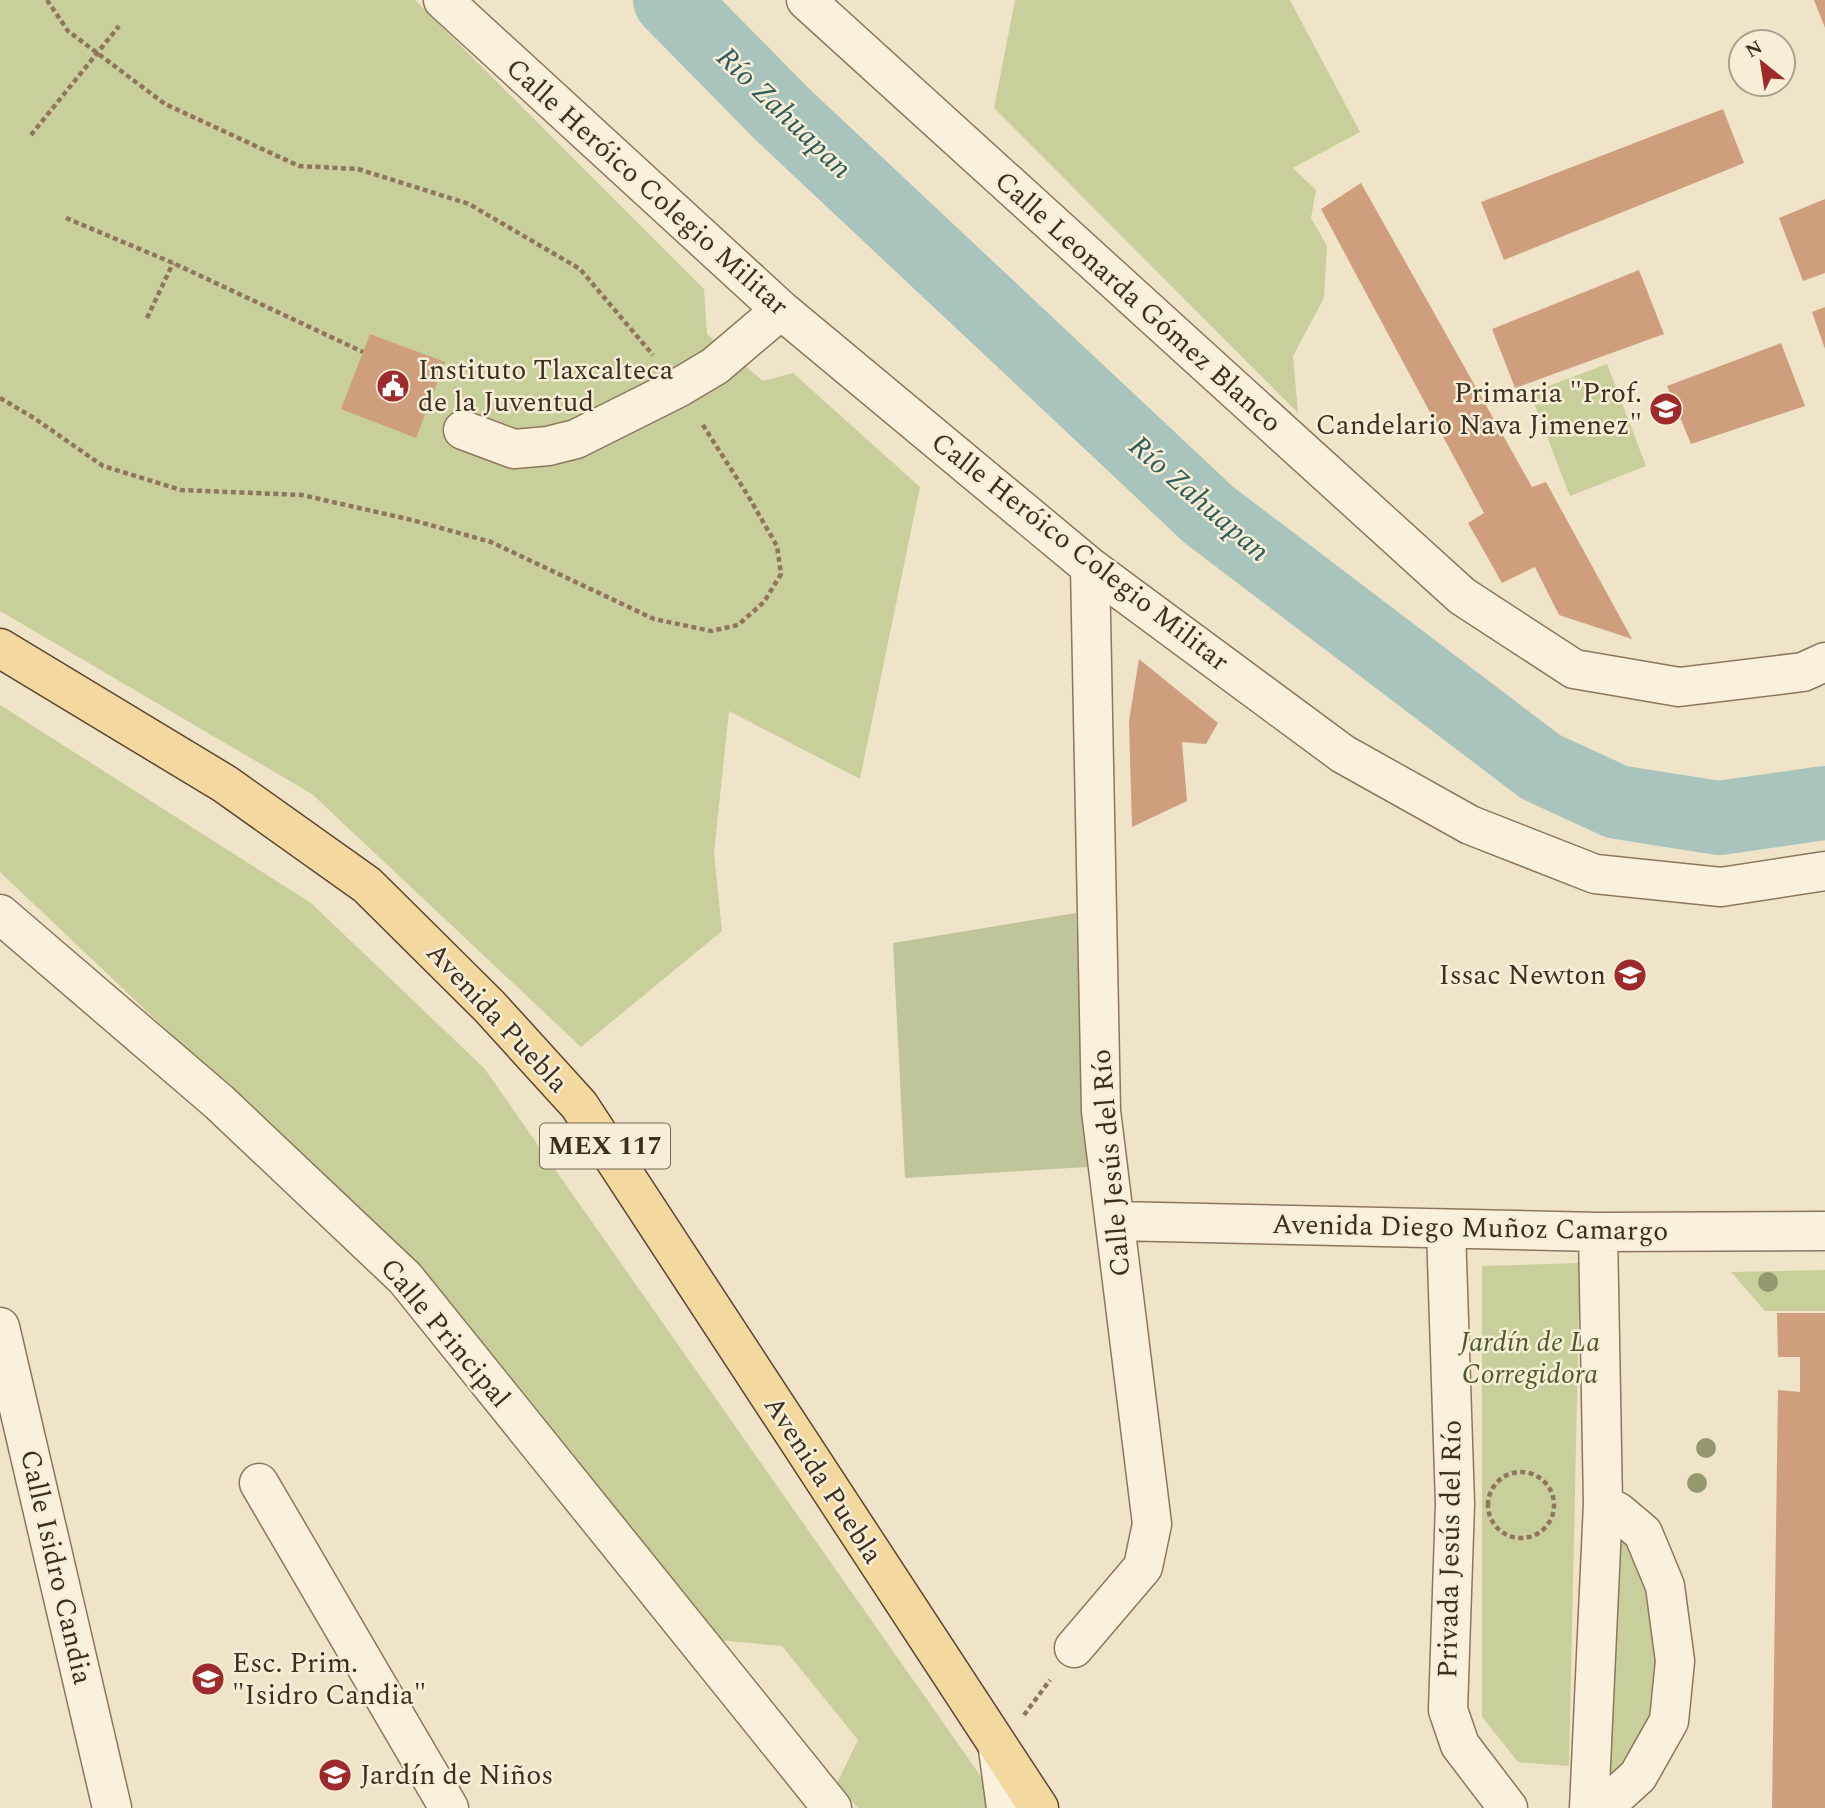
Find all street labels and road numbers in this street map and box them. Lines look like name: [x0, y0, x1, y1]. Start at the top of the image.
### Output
street label: Calle Heróico Colegio Militar: [496, 48, 798, 326]
street label: Calle Leonarda Gómez Blanco: [985, 161, 1291, 443]
street label: Calle Heróico Colegio Militar: [922, 422, 1238, 682]
street label: Avenida Puebla: [416, 933, 579, 1103]
street label: Calle Jesús del Río: [1080, 1047, 1142, 1279]
road number: MEX 117: [540, 1124, 670, 1168]
street label: Avenida Diego Muñoz Camargo: [1271, 1203, 1669, 1253]
street label: Calle Principal: [369, 1248, 521, 1418]
street label: Avenida Puebla: [752, 1387, 894, 1573]
street label: Privada Jesús del Río: [1426, 1419, 1474, 1679]
street label: Calle Isidro Candia: [8, 1445, 104, 1689]

